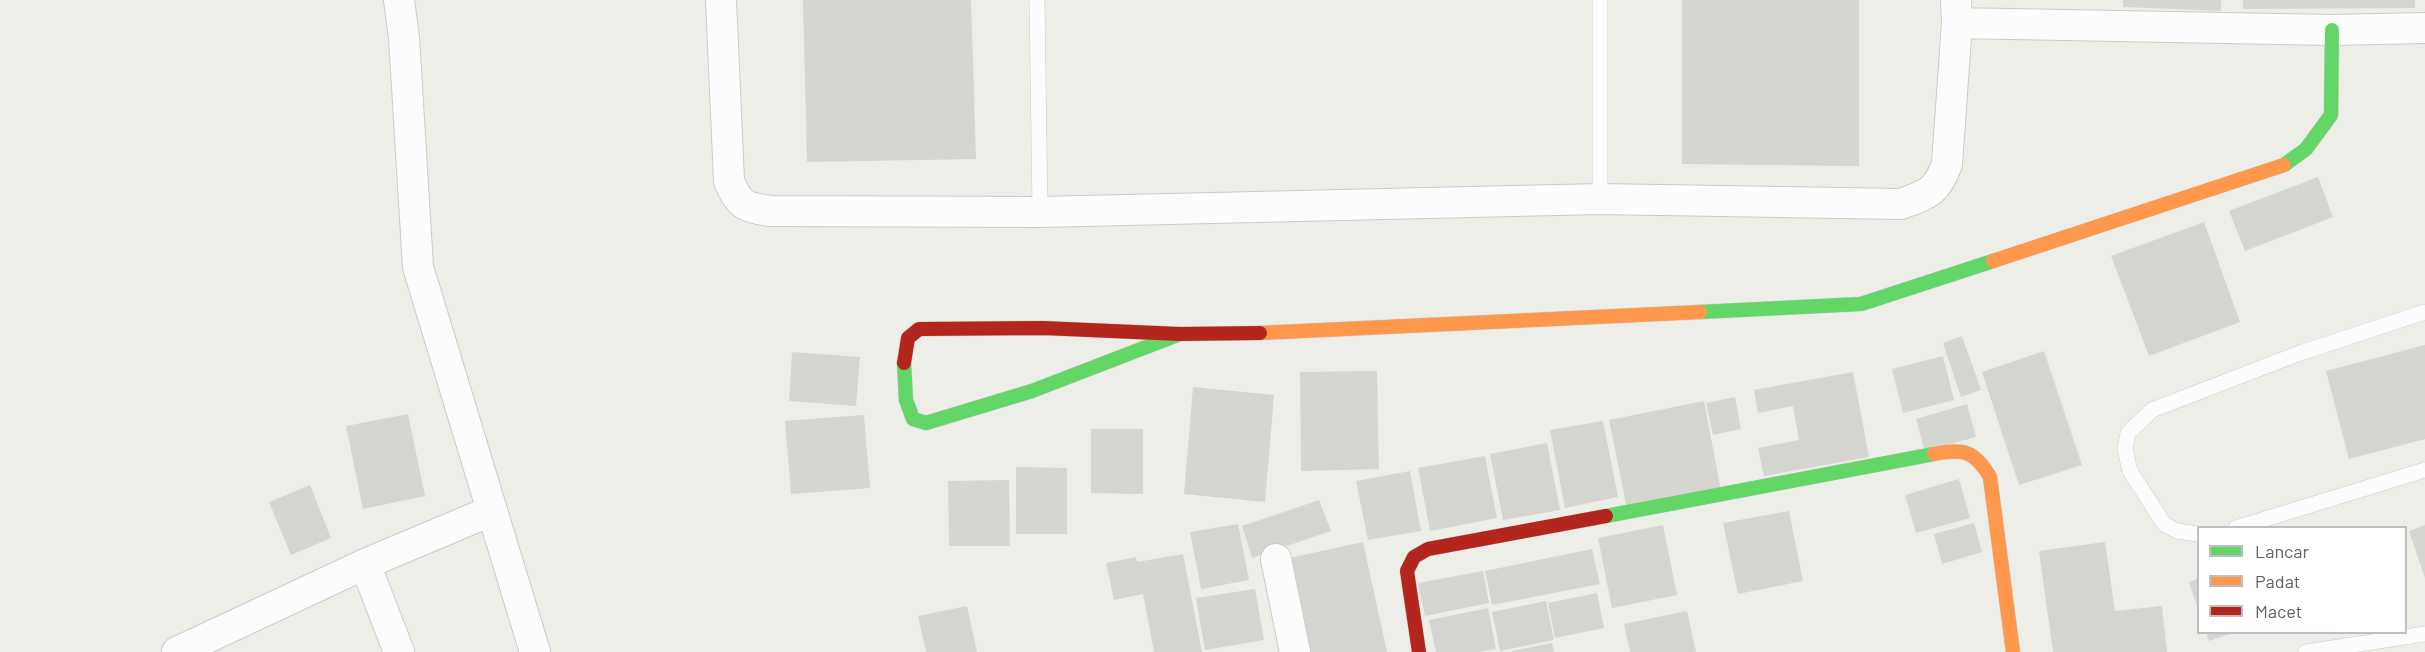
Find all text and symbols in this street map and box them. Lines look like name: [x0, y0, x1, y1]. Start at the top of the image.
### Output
legend: [2197, 526, 2407, 634]
text: Lancar: [2255, 540, 2309, 562]
text: Padat: [2255, 570, 2300, 592]
text: Macet: [2255, 600, 2302, 622]

